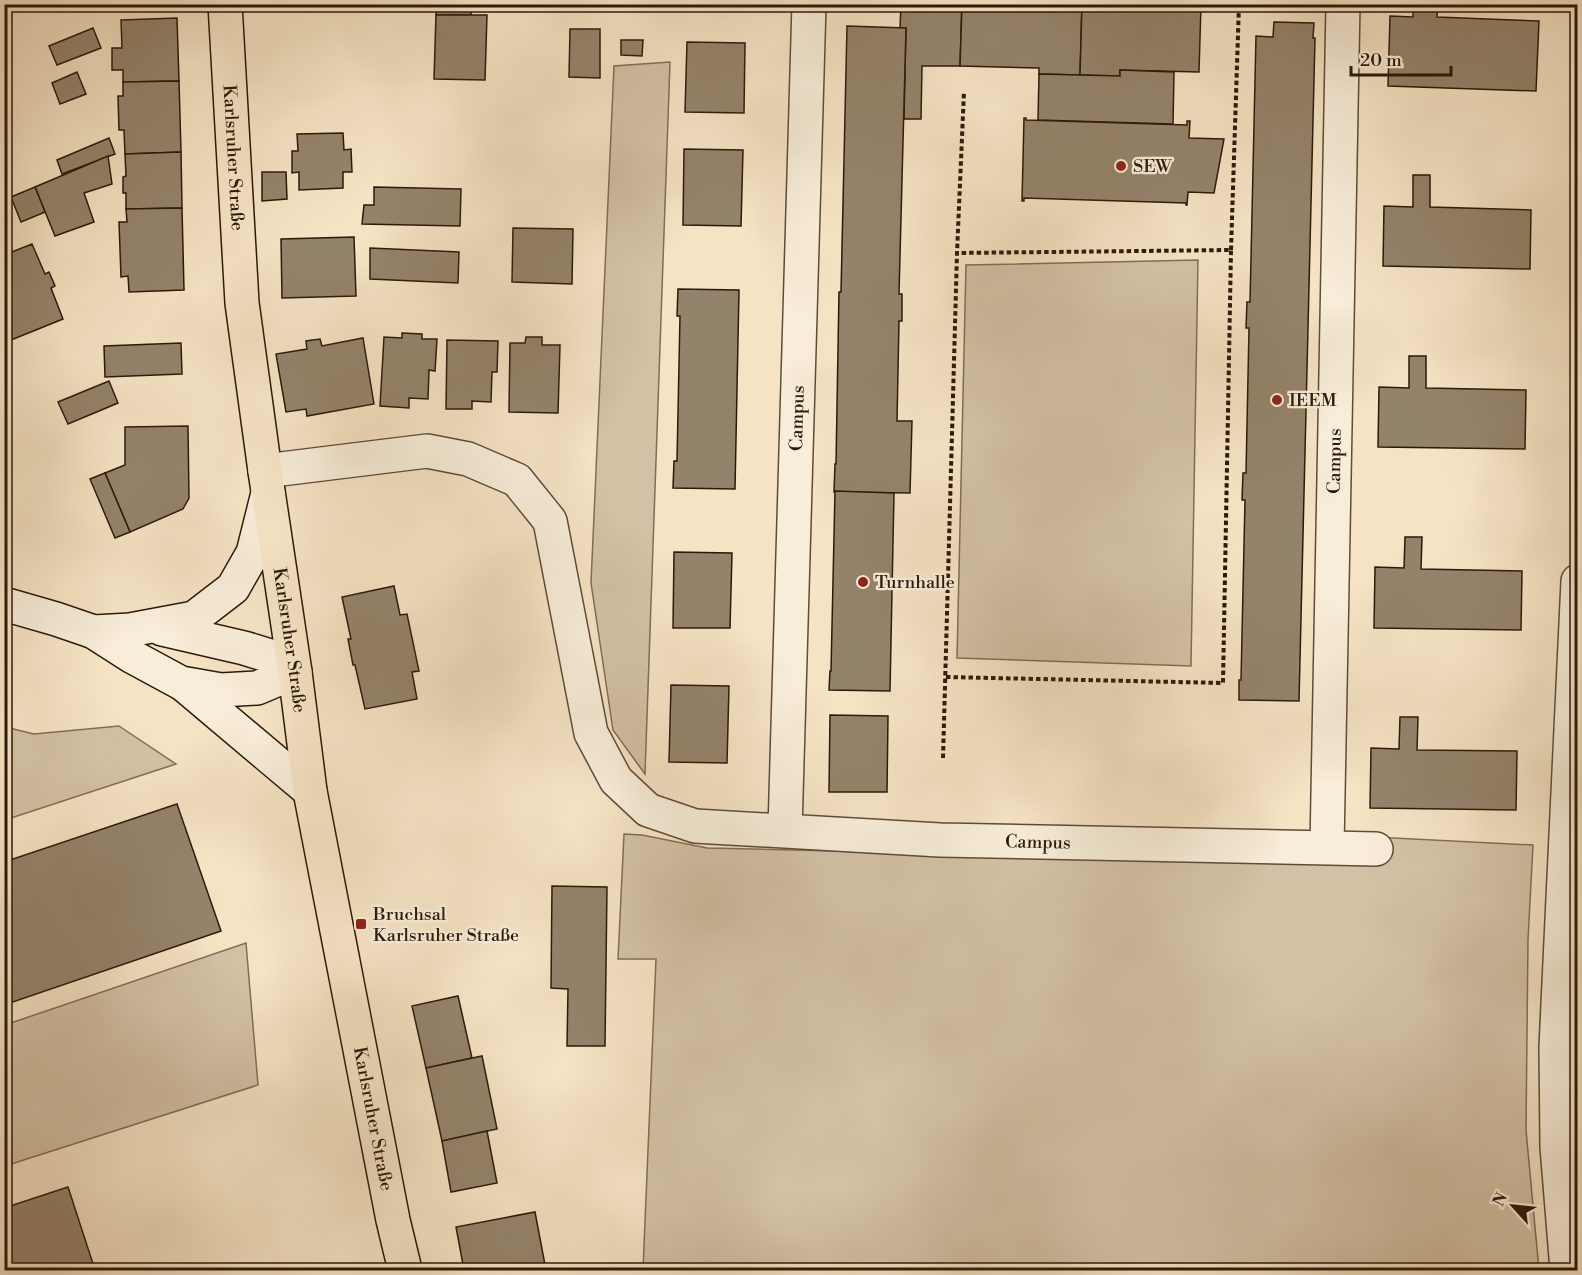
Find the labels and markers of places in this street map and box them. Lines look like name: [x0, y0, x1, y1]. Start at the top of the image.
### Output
place label: SEW: [1133, 155, 1172, 178]
marker: SEW: [1114, 159, 1128, 173]
place label: IEEM: [1289, 389, 1337, 412]
marker: IEEM: [1270, 393, 1284, 407]
place label: Turnhalle: [875, 571, 955, 594]
marker: Turnhalle: [856, 575, 870, 589]
place label: Bruchsal Karlsruher Straße: [372, 903, 519, 947]
marker: Bruchsal Karlsruher Straße: [354, 917, 368, 931]

